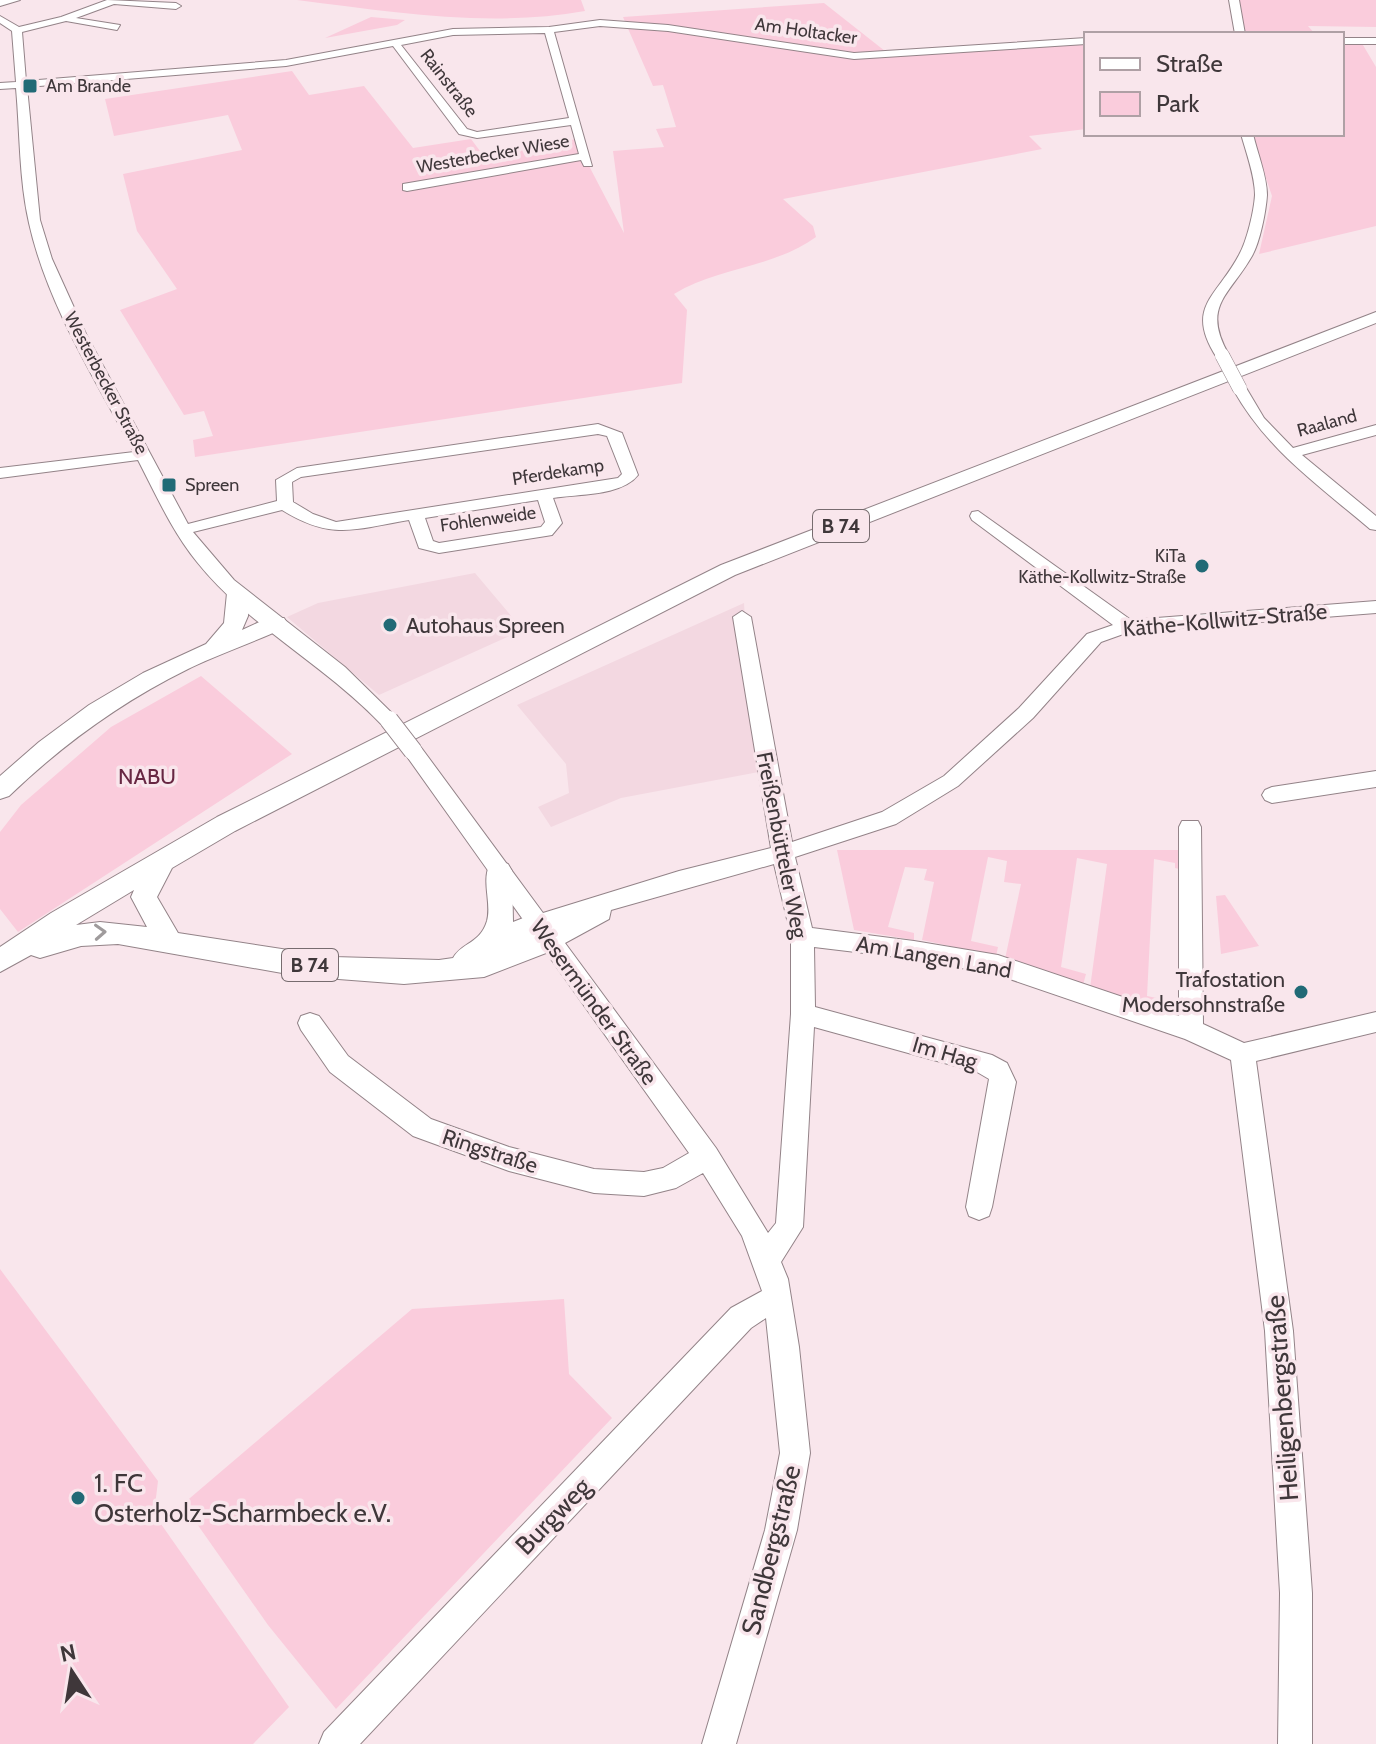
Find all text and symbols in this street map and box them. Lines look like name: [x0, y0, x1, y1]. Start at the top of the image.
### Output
street label: Am Holtacker: [754, 13, 859, 49]
legend: [1084, 32, 1344, 136]
street label: Rainstraße: [416, 45, 482, 121]
text: Straße: [1156, 49, 1223, 78]
place label: Am Brande: [46, 75, 131, 97]
marker: Am Brande: [21, 77, 39, 95]
text: Park: [1156, 89, 1199, 118]
street label: Westerbecker Wiese: [415, 130, 571, 178]
street label: Westerbecker Straße: [59, 308, 153, 458]
street label: Raaland: [1295, 404, 1359, 442]
street label: Pferdekamp: [511, 454, 605, 490]
place label: Spreen: [185, 474, 239, 496]
marker: Spreen: [160, 476, 178, 494]
street label: Fohlenweide: [439, 501, 537, 537]
road number: B 74: [813, 510, 869, 542]
place label: KiTa Käthe-Kollwitz-Straße: [1018, 545, 1186, 588]
marker: KiTa Käthe-Kollwitz-Straße: [1193, 557, 1211, 575]
street label: Käthe-Kollwitz-Straße: [1122, 598, 1328, 642]
place label: Autohaus Spreen: [406, 612, 565, 639]
marker: Autohaus Spreen: [381, 616, 399, 634]
street label: Freißenbütteler Weg: [751, 749, 814, 942]
park label: NABU: [118, 763, 176, 790]
street label: Wesermünder Straße: [525, 914, 663, 1090]
one-way arrow: [94, 924, 107, 941]
street label: Am Langen Land: [854, 930, 1014, 984]
road number: B 74: [282, 949, 338, 981]
place label: Trafostation Modersohnstraße: [1122, 966, 1285, 1018]
marker: Trafostation Modersohnstraße: [1292, 983, 1310, 1001]
street label: Im Hag: [909, 1031, 982, 1075]
street label: Ringstraße: [439, 1123, 541, 1179]
street label: Heiligenbergstraße: [1259, 1294, 1305, 1502]
street label: Sandbergstraße: [734, 1462, 808, 1638]
place label: 1. FC Osterholz-Scharmbeck e.V.: [94, 1467, 391, 1529]
street label: Burgweg: [508, 1470, 598, 1561]
marker: 1. FC Osterholz-Scharmbeck e.V.: [69, 1489, 87, 1507]
north arrow: [32, 1632, 112, 1712]
text: N: [58, 1638, 78, 1668]

